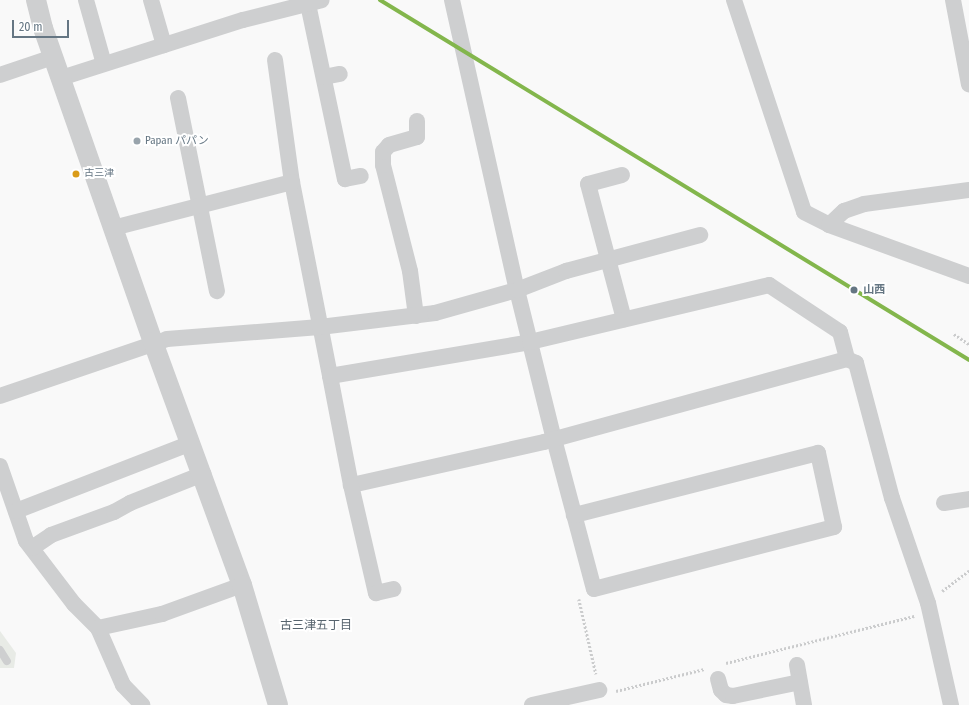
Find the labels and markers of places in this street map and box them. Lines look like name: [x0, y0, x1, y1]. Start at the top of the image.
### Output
place label: Papan パパン: [145, 134, 208, 148]
marker: Papan パパン: [132, 136, 142, 146]
place label: 古三津: [84, 168, 114, 180]
marker: 古三津: [71, 169, 81, 179]
place label: 山西: [863, 283, 885, 297]
marker: 山西: [848, 284, 860, 296]

